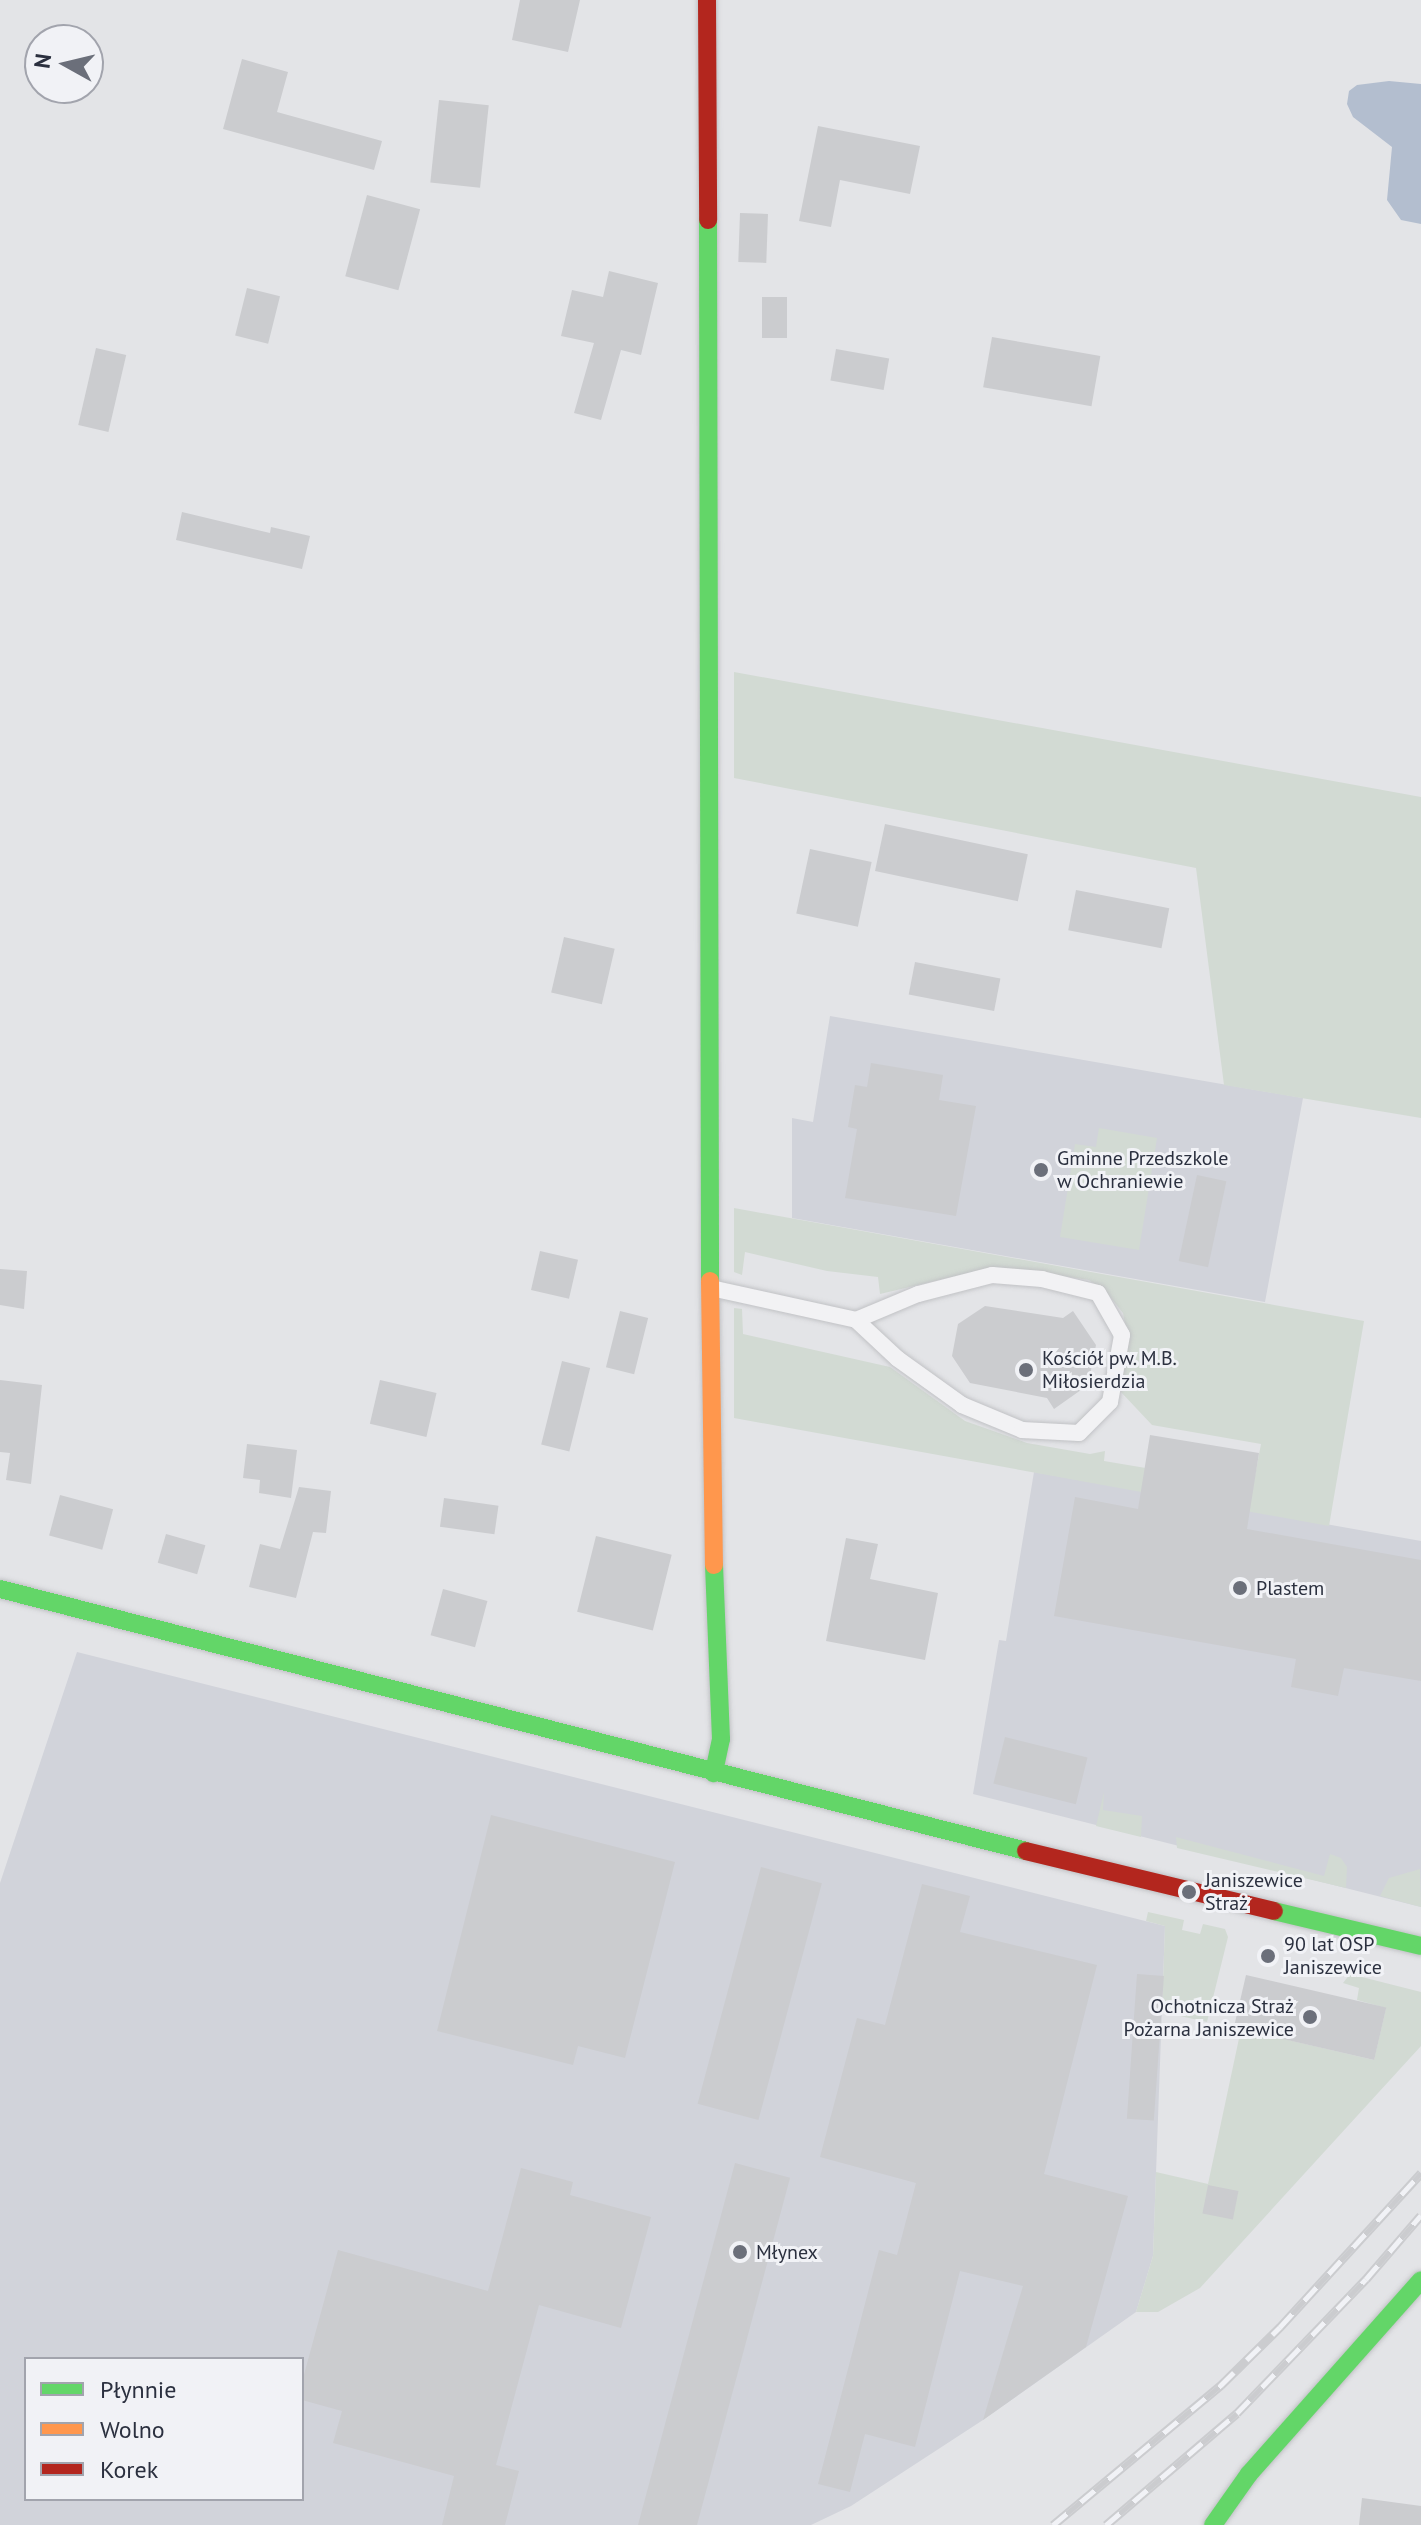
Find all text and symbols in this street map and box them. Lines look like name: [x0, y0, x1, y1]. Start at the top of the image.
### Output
north arrow: [24, 24, 104, 104]
text: N: [27, 52, 57, 70]
place label: Gminne Przedszkole w Ochraniewie: [1057, 1146, 1228, 1193]
marker: Gminne Przedszkole w Ochraniewie: [1032, 1161, 1050, 1179]
place label: Kościół pw. M.B. Miłosierdzia: [1042, 1346, 1178, 1393]
marker: Kościół pw. M.B. Miłosierdzia: [1017, 1361, 1035, 1379]
place label: Plastem: [1256, 1576, 1324, 1600]
marker: Plastem: [1231, 1579, 1249, 1597]
place label: Janiszewice Straż: [1205, 1868, 1303, 1915]
marker: Janiszewice Straż: [1180, 1883, 1198, 1901]
place label: 90 lat OSP Janiszewice: [1284, 1932, 1382, 1979]
marker: 90 lat OSP Janiszewice: [1259, 1947, 1277, 1965]
place label: Ochotnicza Straż Pożarna Janiszewice: [1123, 1994, 1294, 2041]
marker: Ochotnicza Straż Pożarna Janiszewice: [1301, 2008, 1319, 2026]
place label: Młynex: [756, 2240, 818, 2264]
marker: Młynex: [731, 2243, 749, 2261]
legend: [24, 2357, 304, 2501]
text: Płynnie: [100, 2374, 177, 2405]
text: Wolno: [100, 2414, 165, 2445]
text: Korek: [100, 2454, 158, 2485]

